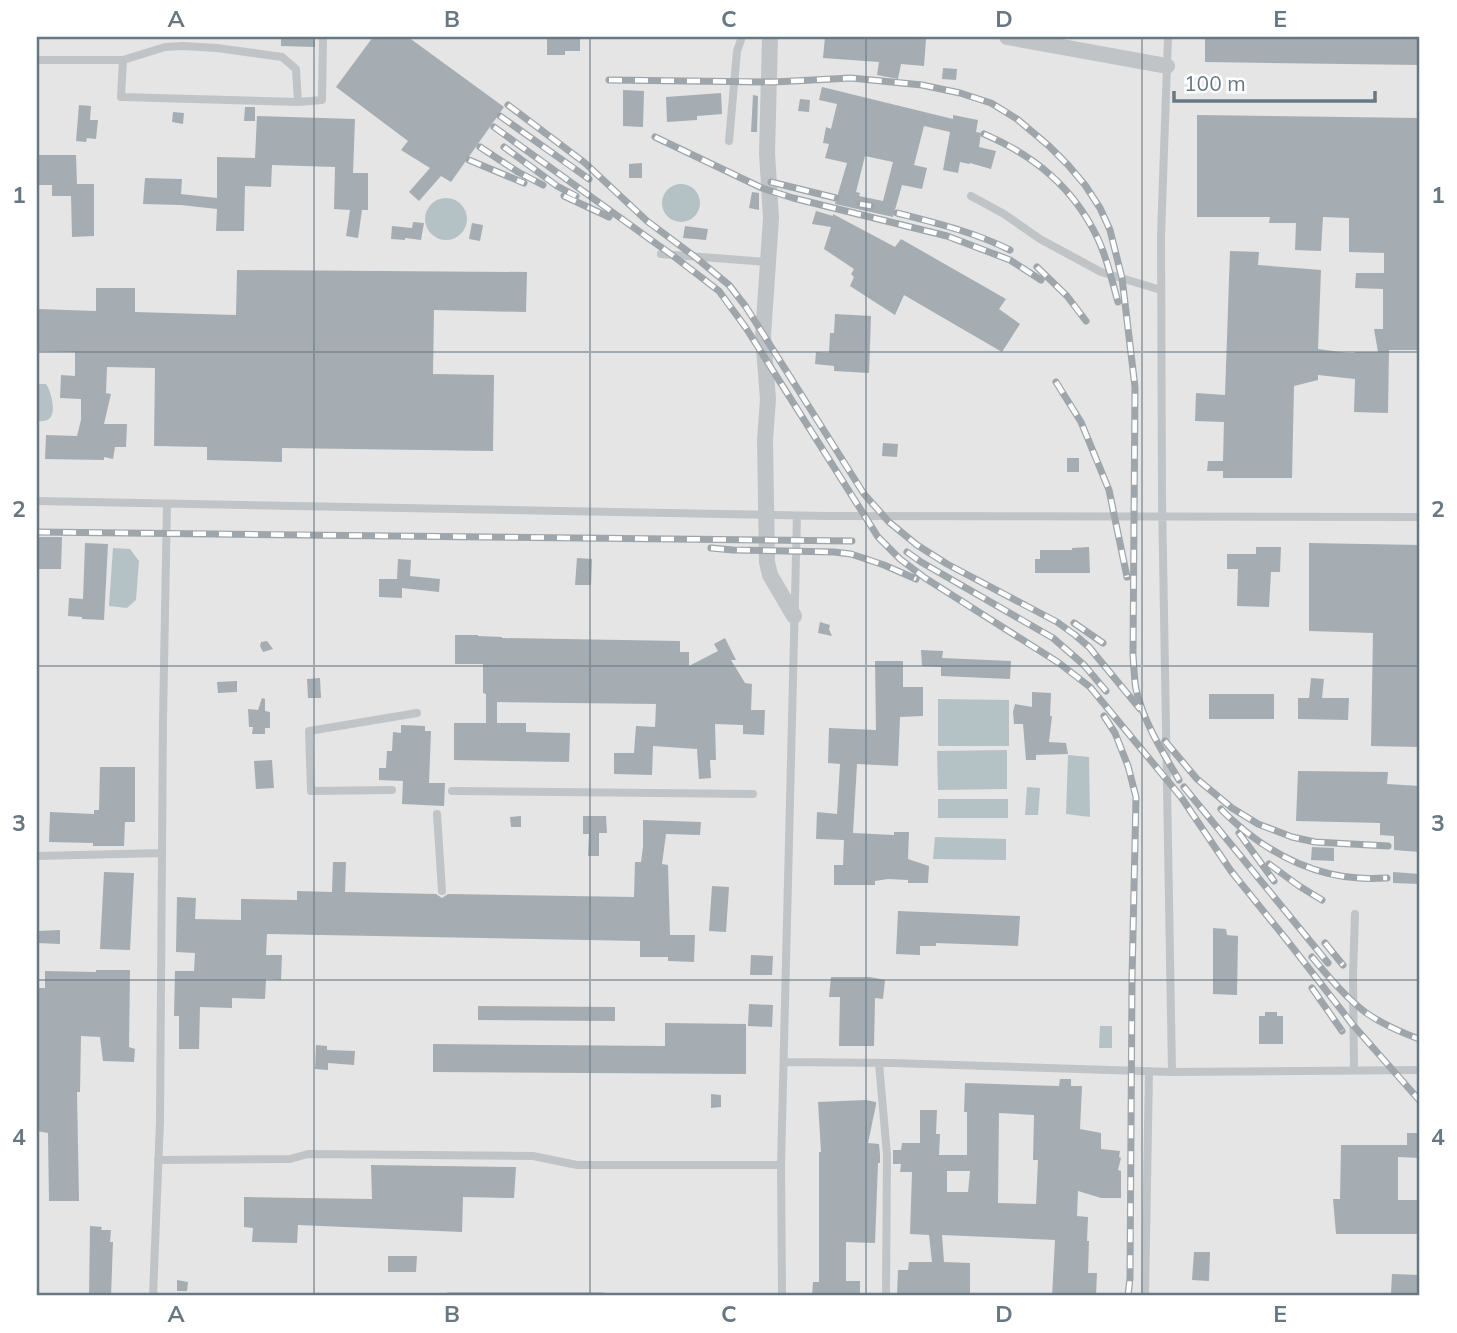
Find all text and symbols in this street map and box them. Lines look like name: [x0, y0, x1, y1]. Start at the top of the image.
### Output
text: A: [167, 4, 185, 33]
text: B: [444, 4, 460, 33]
text: C: [721, 4, 737, 33]
text: D: [995, 4, 1013, 33]
text: E: [1273, 4, 1287, 33]
scale bar: [1174, 60, 1375, 104]
text: 100 m: [1184, 70, 1246, 96]
text: 1: [12, 180, 26, 209]
text: 1: [1431, 180, 1445, 209]
text: 2: [12, 494, 26, 523]
text: 2: [1431, 494, 1445, 523]
text: 3: [12, 808, 26, 837]
text: 3: [1431, 808, 1445, 837]
text: 4: [12, 1122, 26, 1151]
text: 4: [1431, 1122, 1445, 1151]
text: A: [167, 1299, 185, 1328]
text: B: [444, 1299, 460, 1328]
text: C: [721, 1299, 737, 1328]
text: D: [995, 1299, 1013, 1328]
text: E: [1273, 1299, 1287, 1328]

